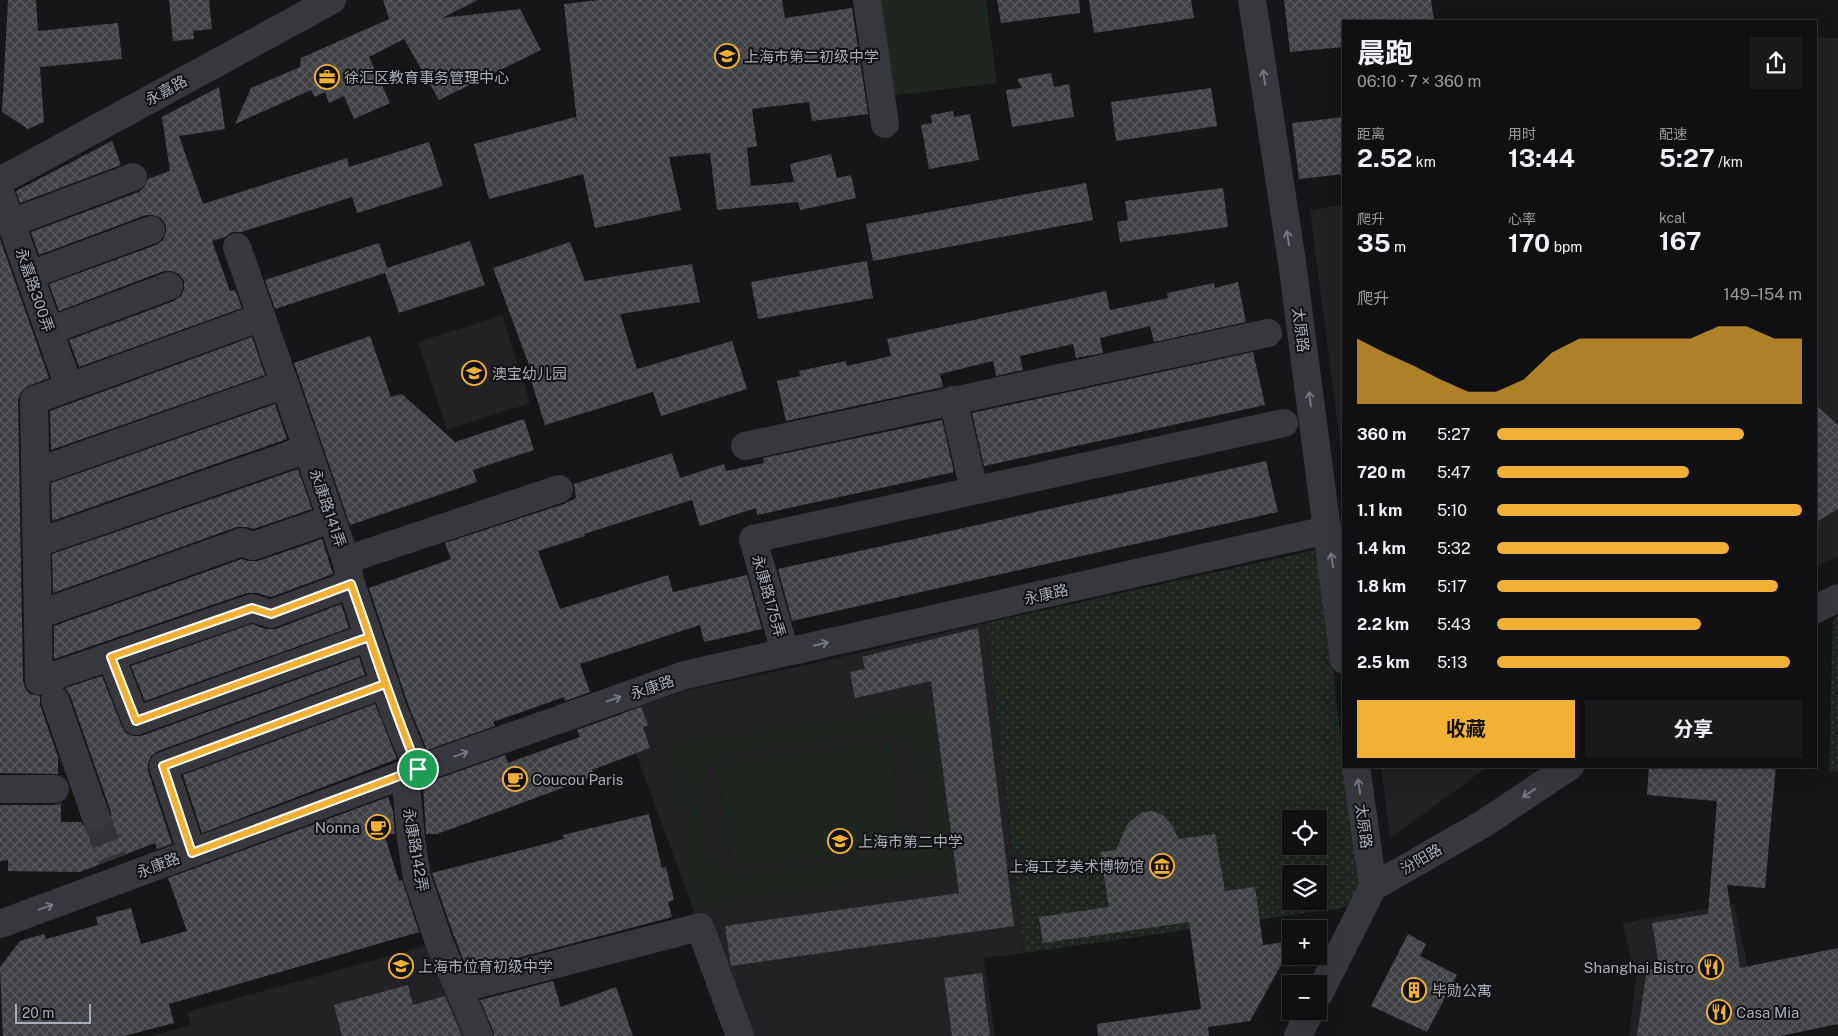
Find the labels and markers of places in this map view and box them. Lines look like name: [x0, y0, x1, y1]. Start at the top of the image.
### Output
school or university icon: 上海市第二初级中学: [714, 43, 740, 69]
place label: 上海市第二初级中学: [744, 48, 879, 65]
office icon: 徐汇区教育事务管理中心: [314, 64, 340, 90]
place label: 徐汇区教育事务管理中心: [344, 69, 509, 86]
school or university icon: 澳宝幼儿园: [461, 360, 487, 386]
place label: 澳宝幼儿园: [492, 365, 567, 382]
pin: [397, 748, 439, 790]
cafe icon: Coucou Paris: [502, 766, 528, 792]
place label: Coucou Paris: [532, 771, 623, 788]
cafe icon: Nonna: [365, 814, 391, 840]
place label: Nonna: [315, 819, 360, 836]
school or university icon: 上海市第二中学: [827, 828, 853, 854]
place label: 上海市第二中学: [858, 833, 963, 850]
museum icon: 上海工艺美术博物馆: [1149, 853, 1175, 879]
place label: 上海工艺美术博物馆: [1009, 858, 1144, 875]
school or university icon: 上海市位育初级中学: [388, 953, 414, 979]
restaurant icon: Shanghai Bistro: [1698, 954, 1724, 980]
place label: 上海市位育初级中学: [418, 958, 553, 975]
place label: Shanghai Bistro: [1584, 959, 1694, 976]
building icon: 毕勋公寓: [1401, 977, 1427, 1003]
place label: 毕勋公寓: [1432, 982, 1492, 999]
restaurant icon: Casa Mia: [1706, 999, 1732, 1025]
place label: Casa Mia: [1736, 1004, 1799, 1021]

